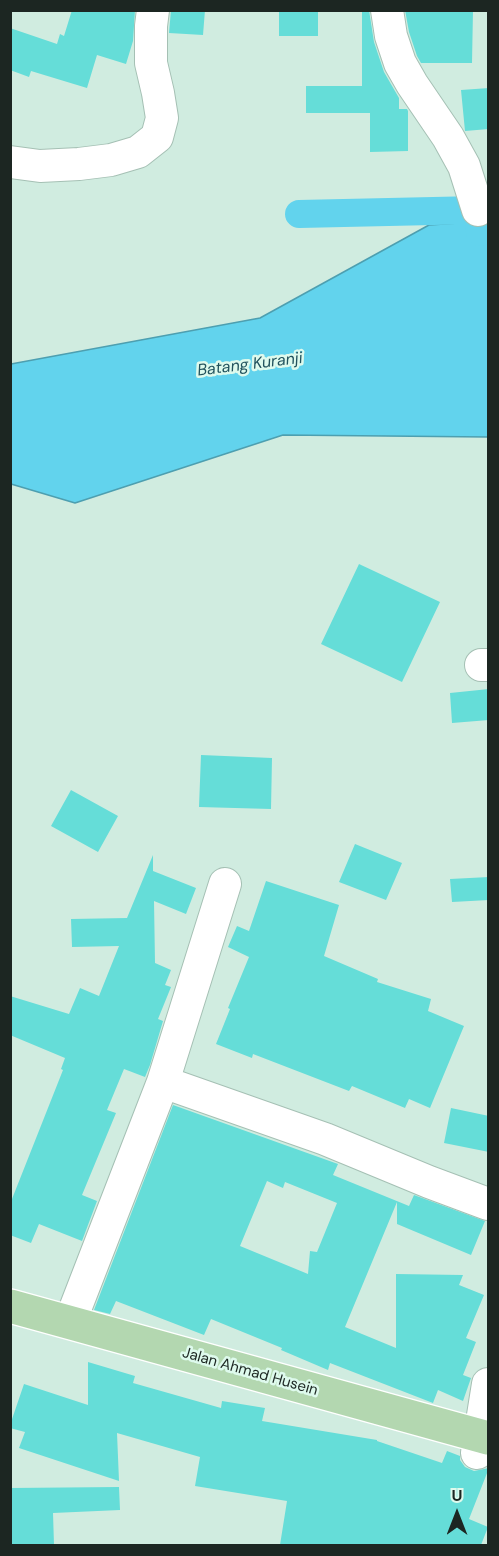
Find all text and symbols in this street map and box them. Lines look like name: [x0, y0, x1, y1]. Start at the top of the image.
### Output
water label: Batang Kuranji: [196, 349, 304, 381]
street label: Jalan Ahmad Husein: [180, 1344, 320, 1400]
north arrow: [427, 1484, 487, 1544]
text: U: [452, 1485, 462, 1506]

